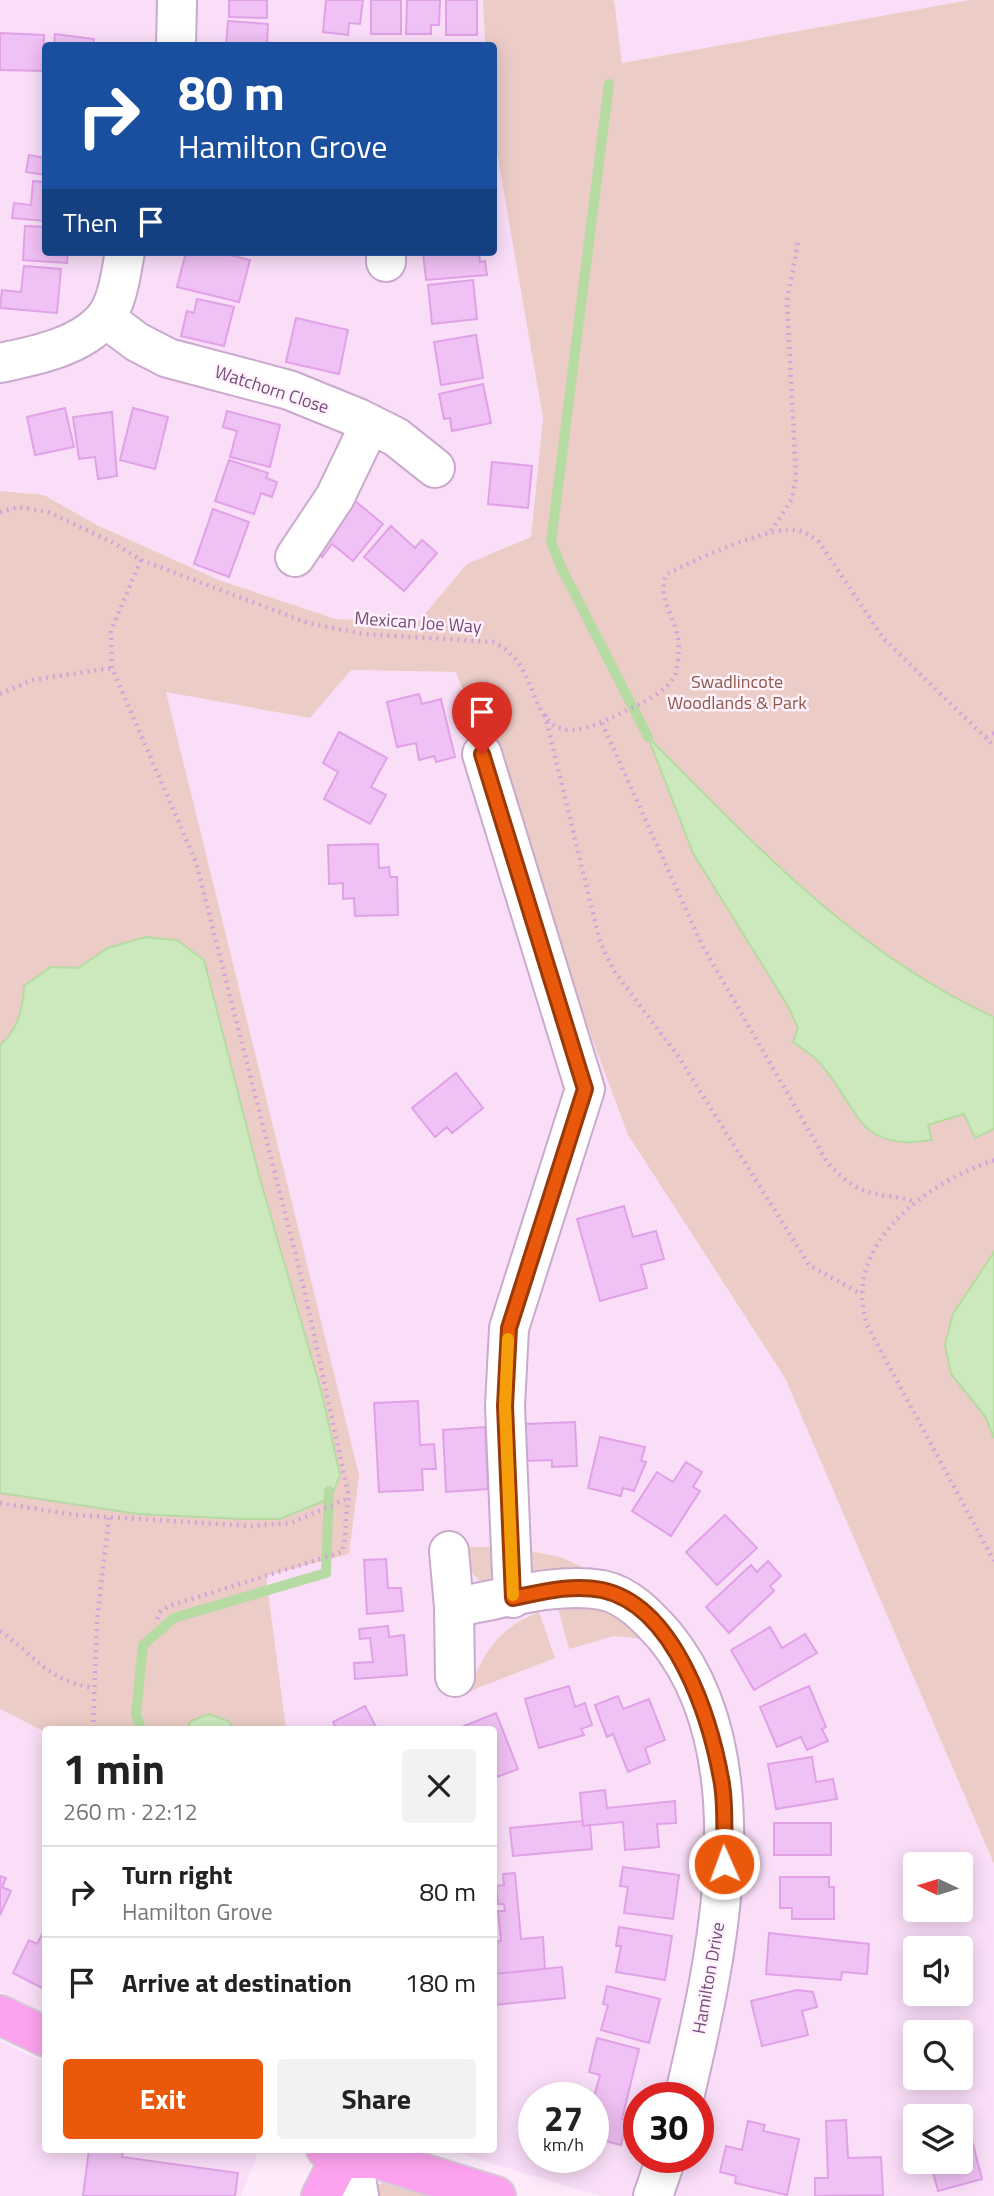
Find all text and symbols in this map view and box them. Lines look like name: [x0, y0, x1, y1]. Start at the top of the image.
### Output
text: 80 m: [178, 54, 285, 129]
icon: right: [63, 70, 154, 161]
text: Hamilton Grove: [178, 122, 387, 170]
text: Then: [63, 203, 118, 242]
icon: arrive: [132, 203, 170, 241]
street label: Watchorn Close: [211, 358, 333, 420]
street label: Mexican Joe Way: [353, 604, 483, 640]
park label: Swadlincote Woodlands & Park: [667, 668, 807, 716]
pin: [452, 682, 512, 754]
icon: arrive: [463, 693, 501, 731]
text: 1 min: [63, 1736, 165, 1800]
button: close: [402, 1749, 476, 1823]
text: 260 m · 22:12: [63, 1794, 198, 1829]
position arrow: [687, 1827, 761, 1901]
north arrow: [903, 1852, 973, 1922]
map controls: [903, 1852, 973, 2174]
text: Turn right: [122, 1855, 233, 1894]
text: 80 m: [419, 1872, 476, 1911]
icon: right: [63, 1873, 101, 1911]
text: Hamilton Grove: [122, 1894, 273, 1929]
street label: Hamilton Drive: [685, 1920, 731, 2036]
button: sound: [903, 1936, 973, 2006]
text: Arrive at destination: [122, 1963, 352, 2002]
text: 180 m: [405, 1963, 476, 2002]
icon: arrive: [63, 1964, 101, 2002]
button: search: [903, 2020, 973, 2090]
button: Exit: [63, 2059, 263, 2139]
button: Share: [277, 2059, 476, 2139]
speed limit sign: 30: [623, 2082, 714, 2173]
text: 27: [544, 2091, 583, 2145]
button: layers: [903, 2104, 973, 2174]
text: km/h: [543, 2131, 584, 2158]

